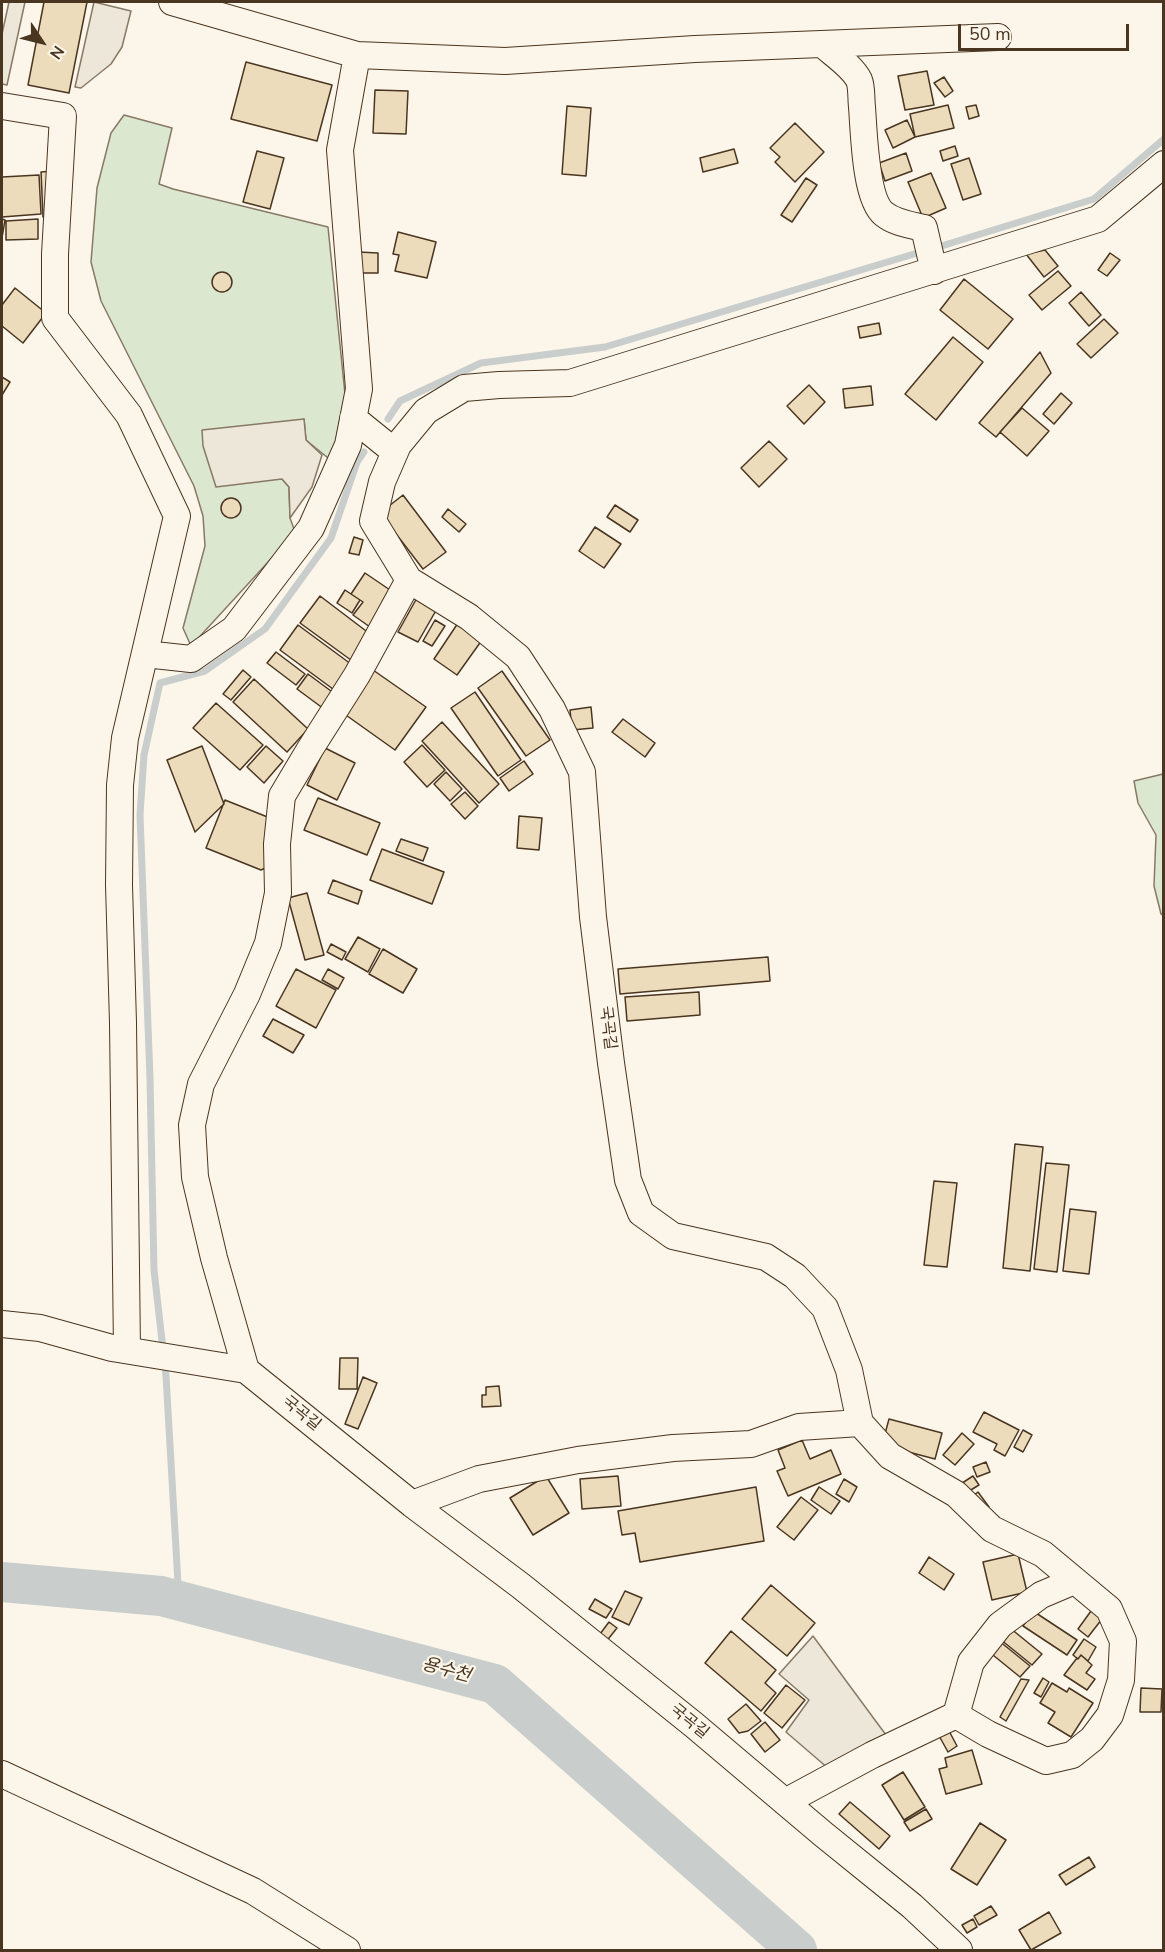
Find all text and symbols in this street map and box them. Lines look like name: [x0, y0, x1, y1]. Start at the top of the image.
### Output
north arrow: [12, 12, 72, 72]
scale bar: [961, 12, 1132, 50]
text: 50 m: [969, 22, 1011, 46]
text: N: [44, 41, 69, 64]
street label: 국곡길: [595, 1005, 619, 1051]
street label: 국곡길: [278, 1393, 324, 1435]
water label: 용수천: [419, 1654, 473, 1688]
street label: 국곡길: [666, 1701, 712, 1743]

